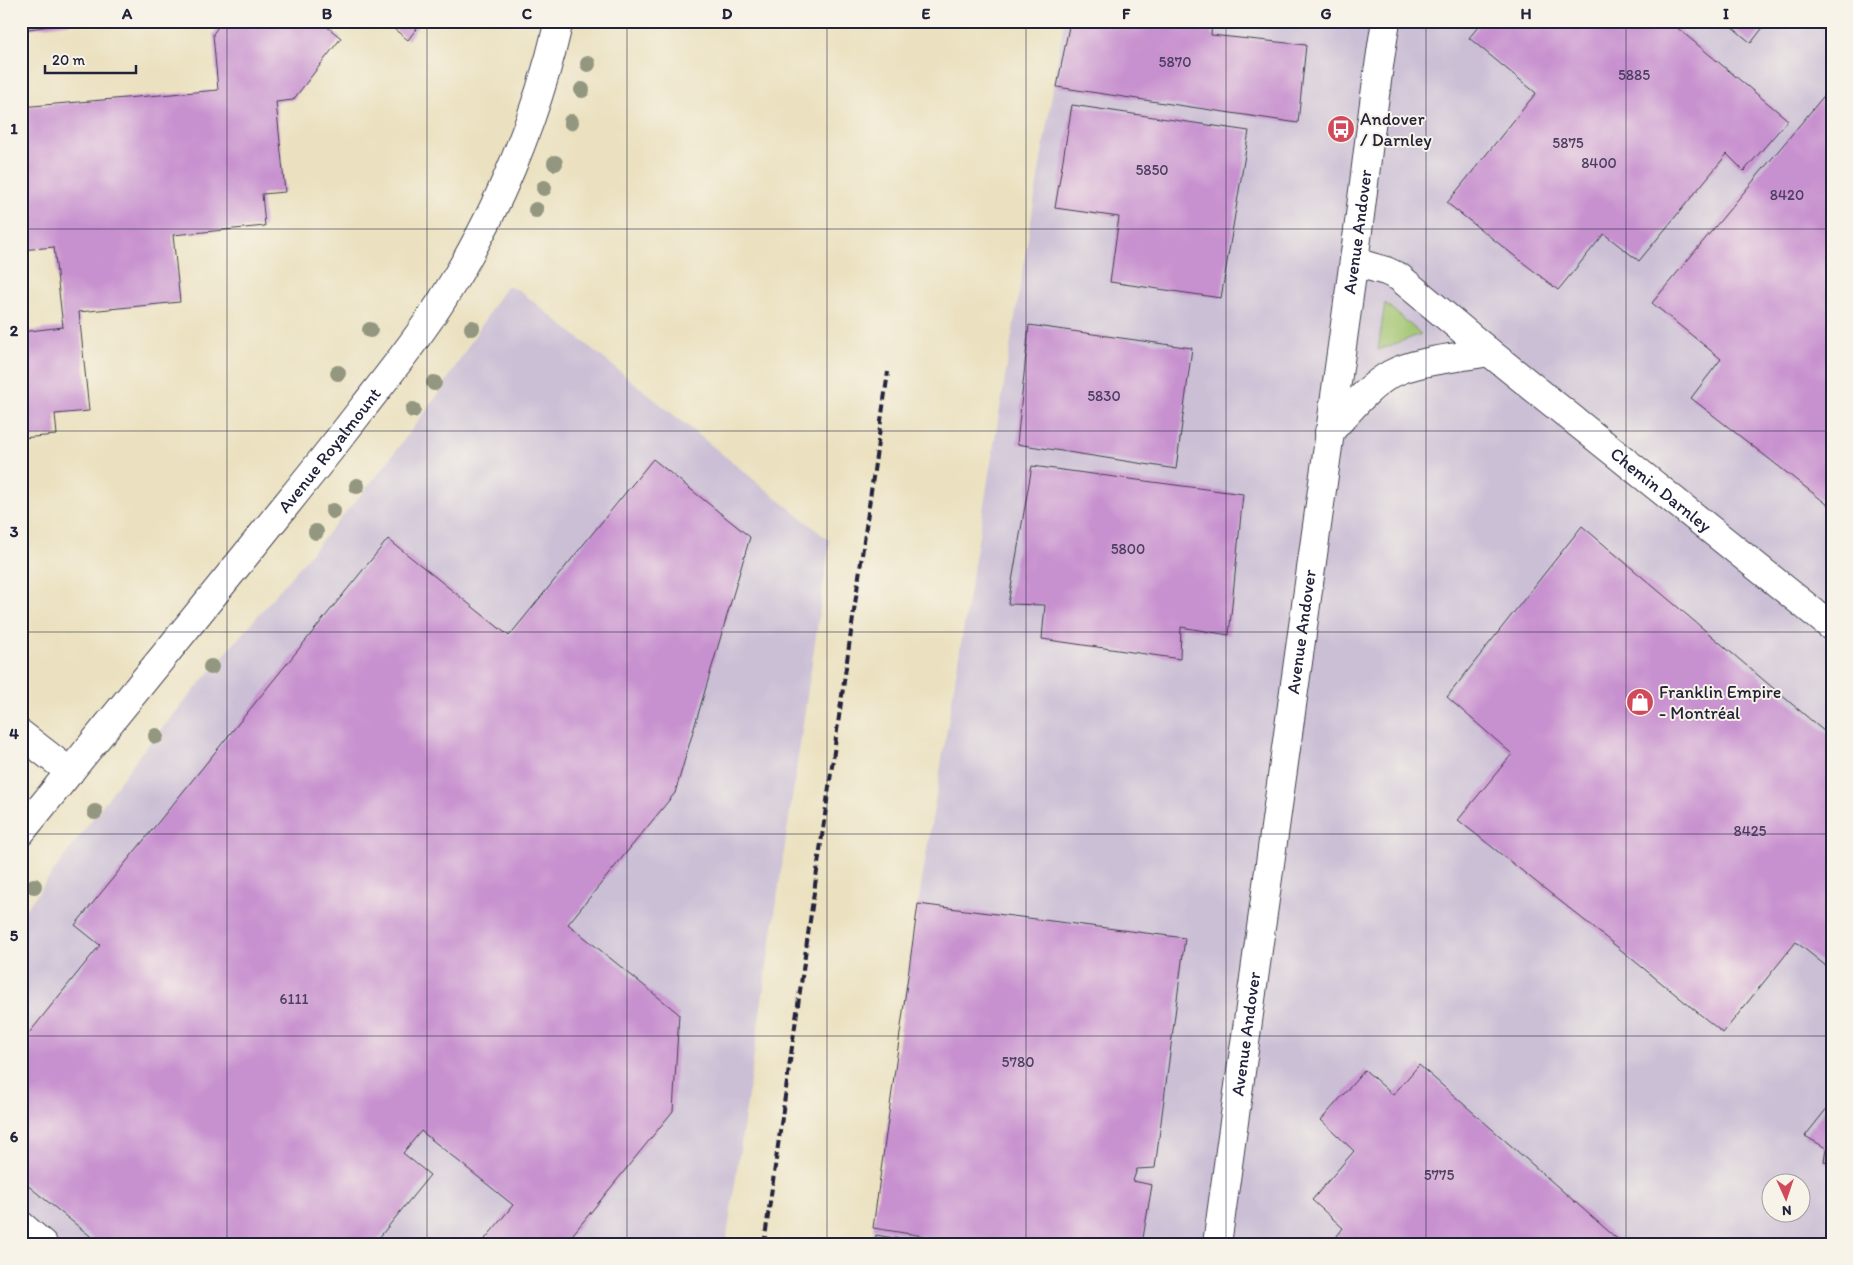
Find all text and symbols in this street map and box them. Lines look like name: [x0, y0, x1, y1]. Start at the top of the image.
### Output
text: A: [121, 4, 133, 23]
text: B: [322, 4, 333, 23]
text: C: [522, 4, 533, 23]
text: D: [722, 4, 733, 23]
text: E: [922, 4, 931, 23]
text: F: [1122, 4, 1131, 23]
text: G: [1320, 4, 1332, 23]
text: H: [1520, 4, 1532, 23]
text: I: [1723, 4, 1729, 23]
scale bar: [45, 42, 136, 74]
text: 20 m: [52, 51, 86, 69]
house number: 5870: [1159, 53, 1191, 71]
house number: 5885: [1618, 66, 1650, 84]
place label: Andover / Darnley: [1360, 108, 1432, 151]
bus stop icon: Andover / Darnley: [1326, 114, 1356, 144]
text: 1: [10, 119, 18, 138]
house number: 5875: [1552, 134, 1584, 152]
house number: 8400: [1581, 154, 1617, 172]
house number: 5850: [1135, 161, 1169, 179]
street label: Avenue Andover: [1338, 167, 1377, 295]
house number: 8420: [1770, 186, 1804, 204]
text: 2: [10, 321, 19, 340]
street label: Avenue Royalmount: [273, 383, 386, 517]
house number: 5830: [1087, 387, 1121, 405]
street label: Chemin Darnley: [1606, 443, 1716, 537]
text: 3: [10, 522, 19, 541]
house number: 5800: [1111, 540, 1145, 558]
street label: Avenue Andover: [1282, 567, 1321, 695]
place label: Franklin Empire - Montréal: [1659, 681, 1781, 724]
shop icon: Franklin Empire - Montréal: [1625, 687, 1655, 717]
text: 4: [9, 724, 19, 743]
house number: 8425: [1733, 822, 1767, 840]
text: 5: [10, 926, 19, 945]
street label: Avenue Andover: [1226, 969, 1265, 1098]
house number: 6111: [280, 990, 308, 1008]
house number: 5780: [1002, 1053, 1034, 1071]
text: 6: [10, 1127, 19, 1146]
house number: 5775: [1424, 1166, 1454, 1184]
north arrow: [1760, 1172, 1810, 1222]
text: N: [1781, 1202, 1792, 1219]

